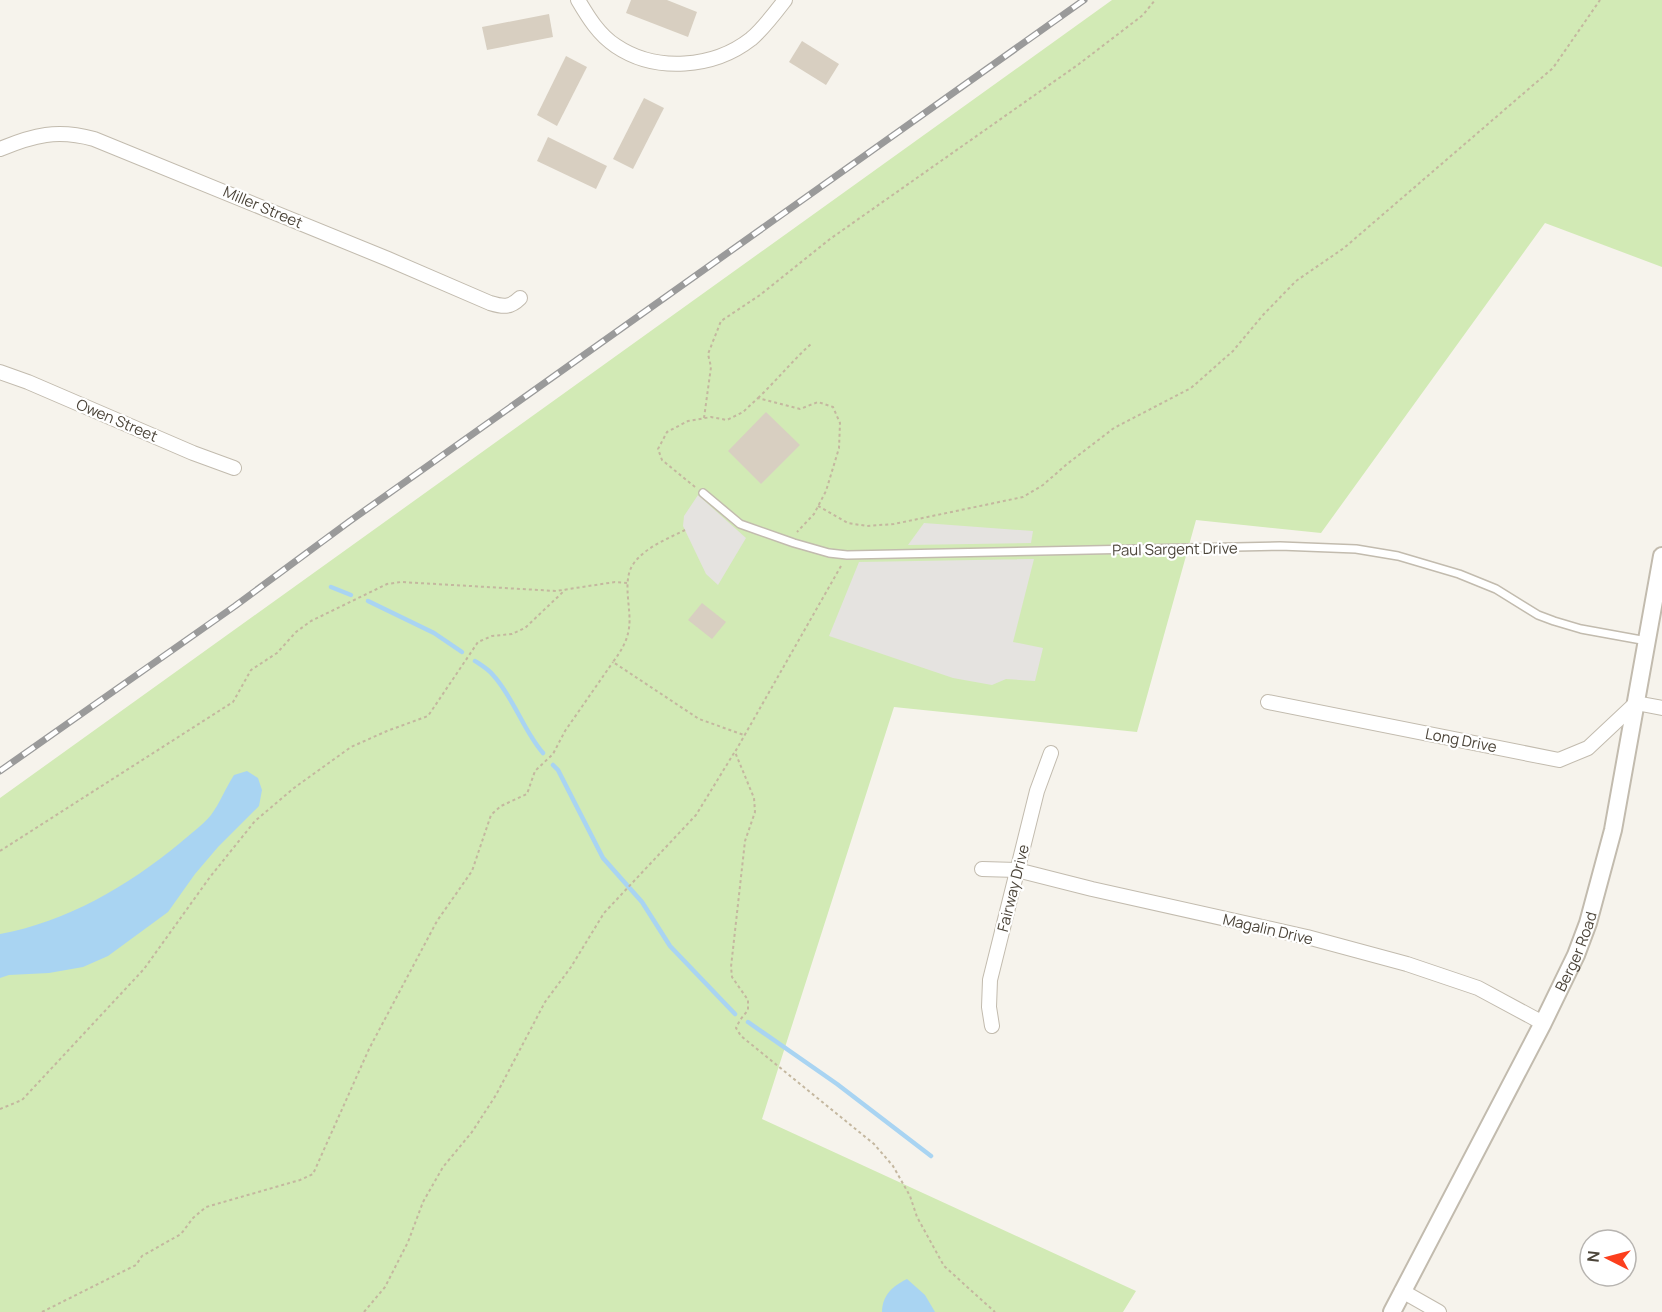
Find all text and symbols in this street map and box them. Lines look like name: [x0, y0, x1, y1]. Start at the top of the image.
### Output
street label: Miller Street: [220, 181, 306, 233]
street label: Owen Street: [73, 393, 161, 447]
street label: Paul Sargent Drive: [1112, 537, 1238, 561]
street label: Long Drive: [1423, 723, 1499, 757]
street label: Fairway Drive: [992, 842, 1034, 934]
street label: Magalin Drive: [1221, 908, 1315, 950]
street label: Berger Road: [1550, 909, 1601, 995]
north arrow: [1578, 1228, 1638, 1288]
text: N: [1582, 1250, 1605, 1263]

